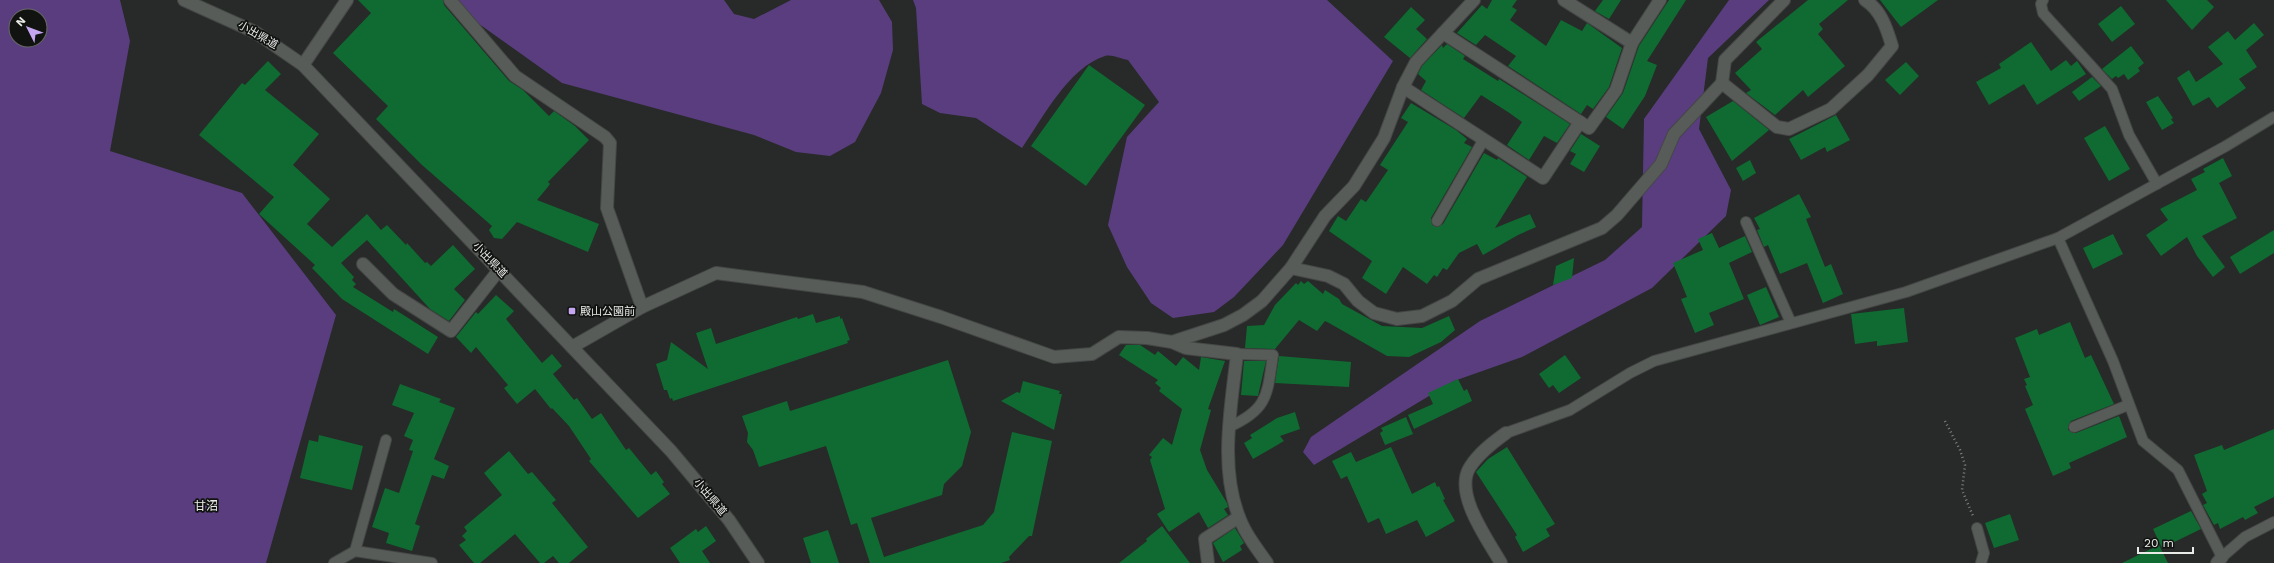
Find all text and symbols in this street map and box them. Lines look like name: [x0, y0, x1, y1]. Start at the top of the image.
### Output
north arrow: [8, 8, 48, 48]
text: N: [13, 14, 28, 29]
street label: 小出県道: [236, 18, 280, 52]
street label: 小出県道: [470, 240, 510, 280]
place label: 殿山公園前: [580, 305, 635, 318]
marker: 殿山公園前: [567, 306, 577, 316]
street label: 小出県道: [691, 476, 729, 518]
district label: 甘沼: [194, 499, 218, 513]
scale bar: [2138, 529, 2193, 555]
text: 20 m: [2144, 536, 2174, 550]

